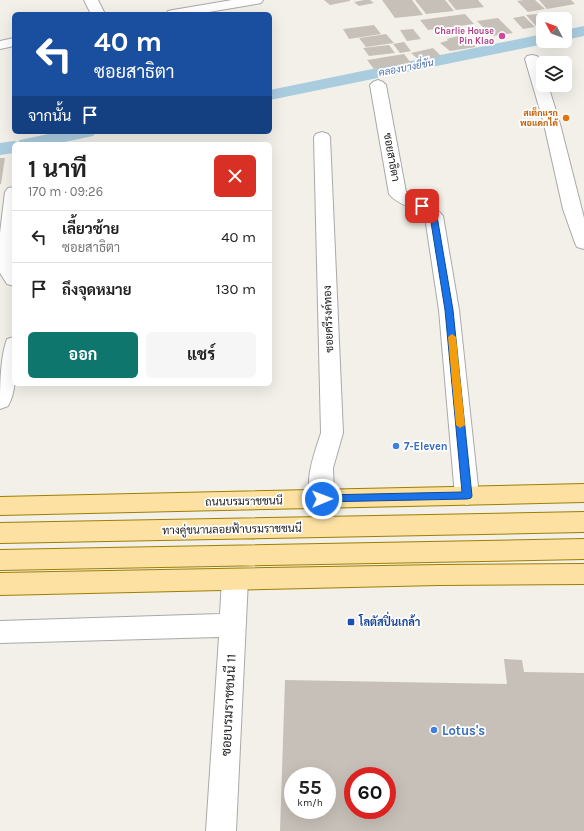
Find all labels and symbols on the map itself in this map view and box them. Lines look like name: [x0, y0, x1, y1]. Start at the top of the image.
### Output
north arrow: [536, 12, 572, 48]
place label: Charlie House Pin Klao: [435, 26, 494, 46]
marker: Charlie House Pin Klao: [497, 31, 507, 41]
water label: คลองบางยี่ขัน: [377, 54, 435, 79]
place label: สเต็กแรก พอแดกได้: [520, 106, 559, 128]
marker: สเต็กแรก พอแดกได้: [561, 113, 571, 123]
street label: ซอยสาธิตา: [381, 132, 402, 182]
pin: [405, 189, 439, 223]
street label: ซอยศรีรงค์ทอง: [319, 285, 336, 353]
place label: 7-Eleven: [404, 440, 448, 453]
marker: 7-Eleven: [391, 441, 401, 451]
position arrow: [301, 478, 343, 520]
street label: ถนนบรมราชชนนี: [205, 492, 283, 509]
street label: ทางคู่ขนานลอยฟ้าบรมราชชนนี: [162, 520, 302, 538]
place label: โลตัสปิ่นเกล้า: [358, 611, 420, 629]
marker: โลตัสปิ่นเกล้า: [346, 617, 356, 627]
street label: ซอยบรมราชชนนี 11: [216, 653, 239, 757]
place label: Lotus's: [442, 723, 485, 738]
marker: Lotus's: [429, 725, 439, 735]
speed limit sign: 60: [344, 767, 396, 819]

